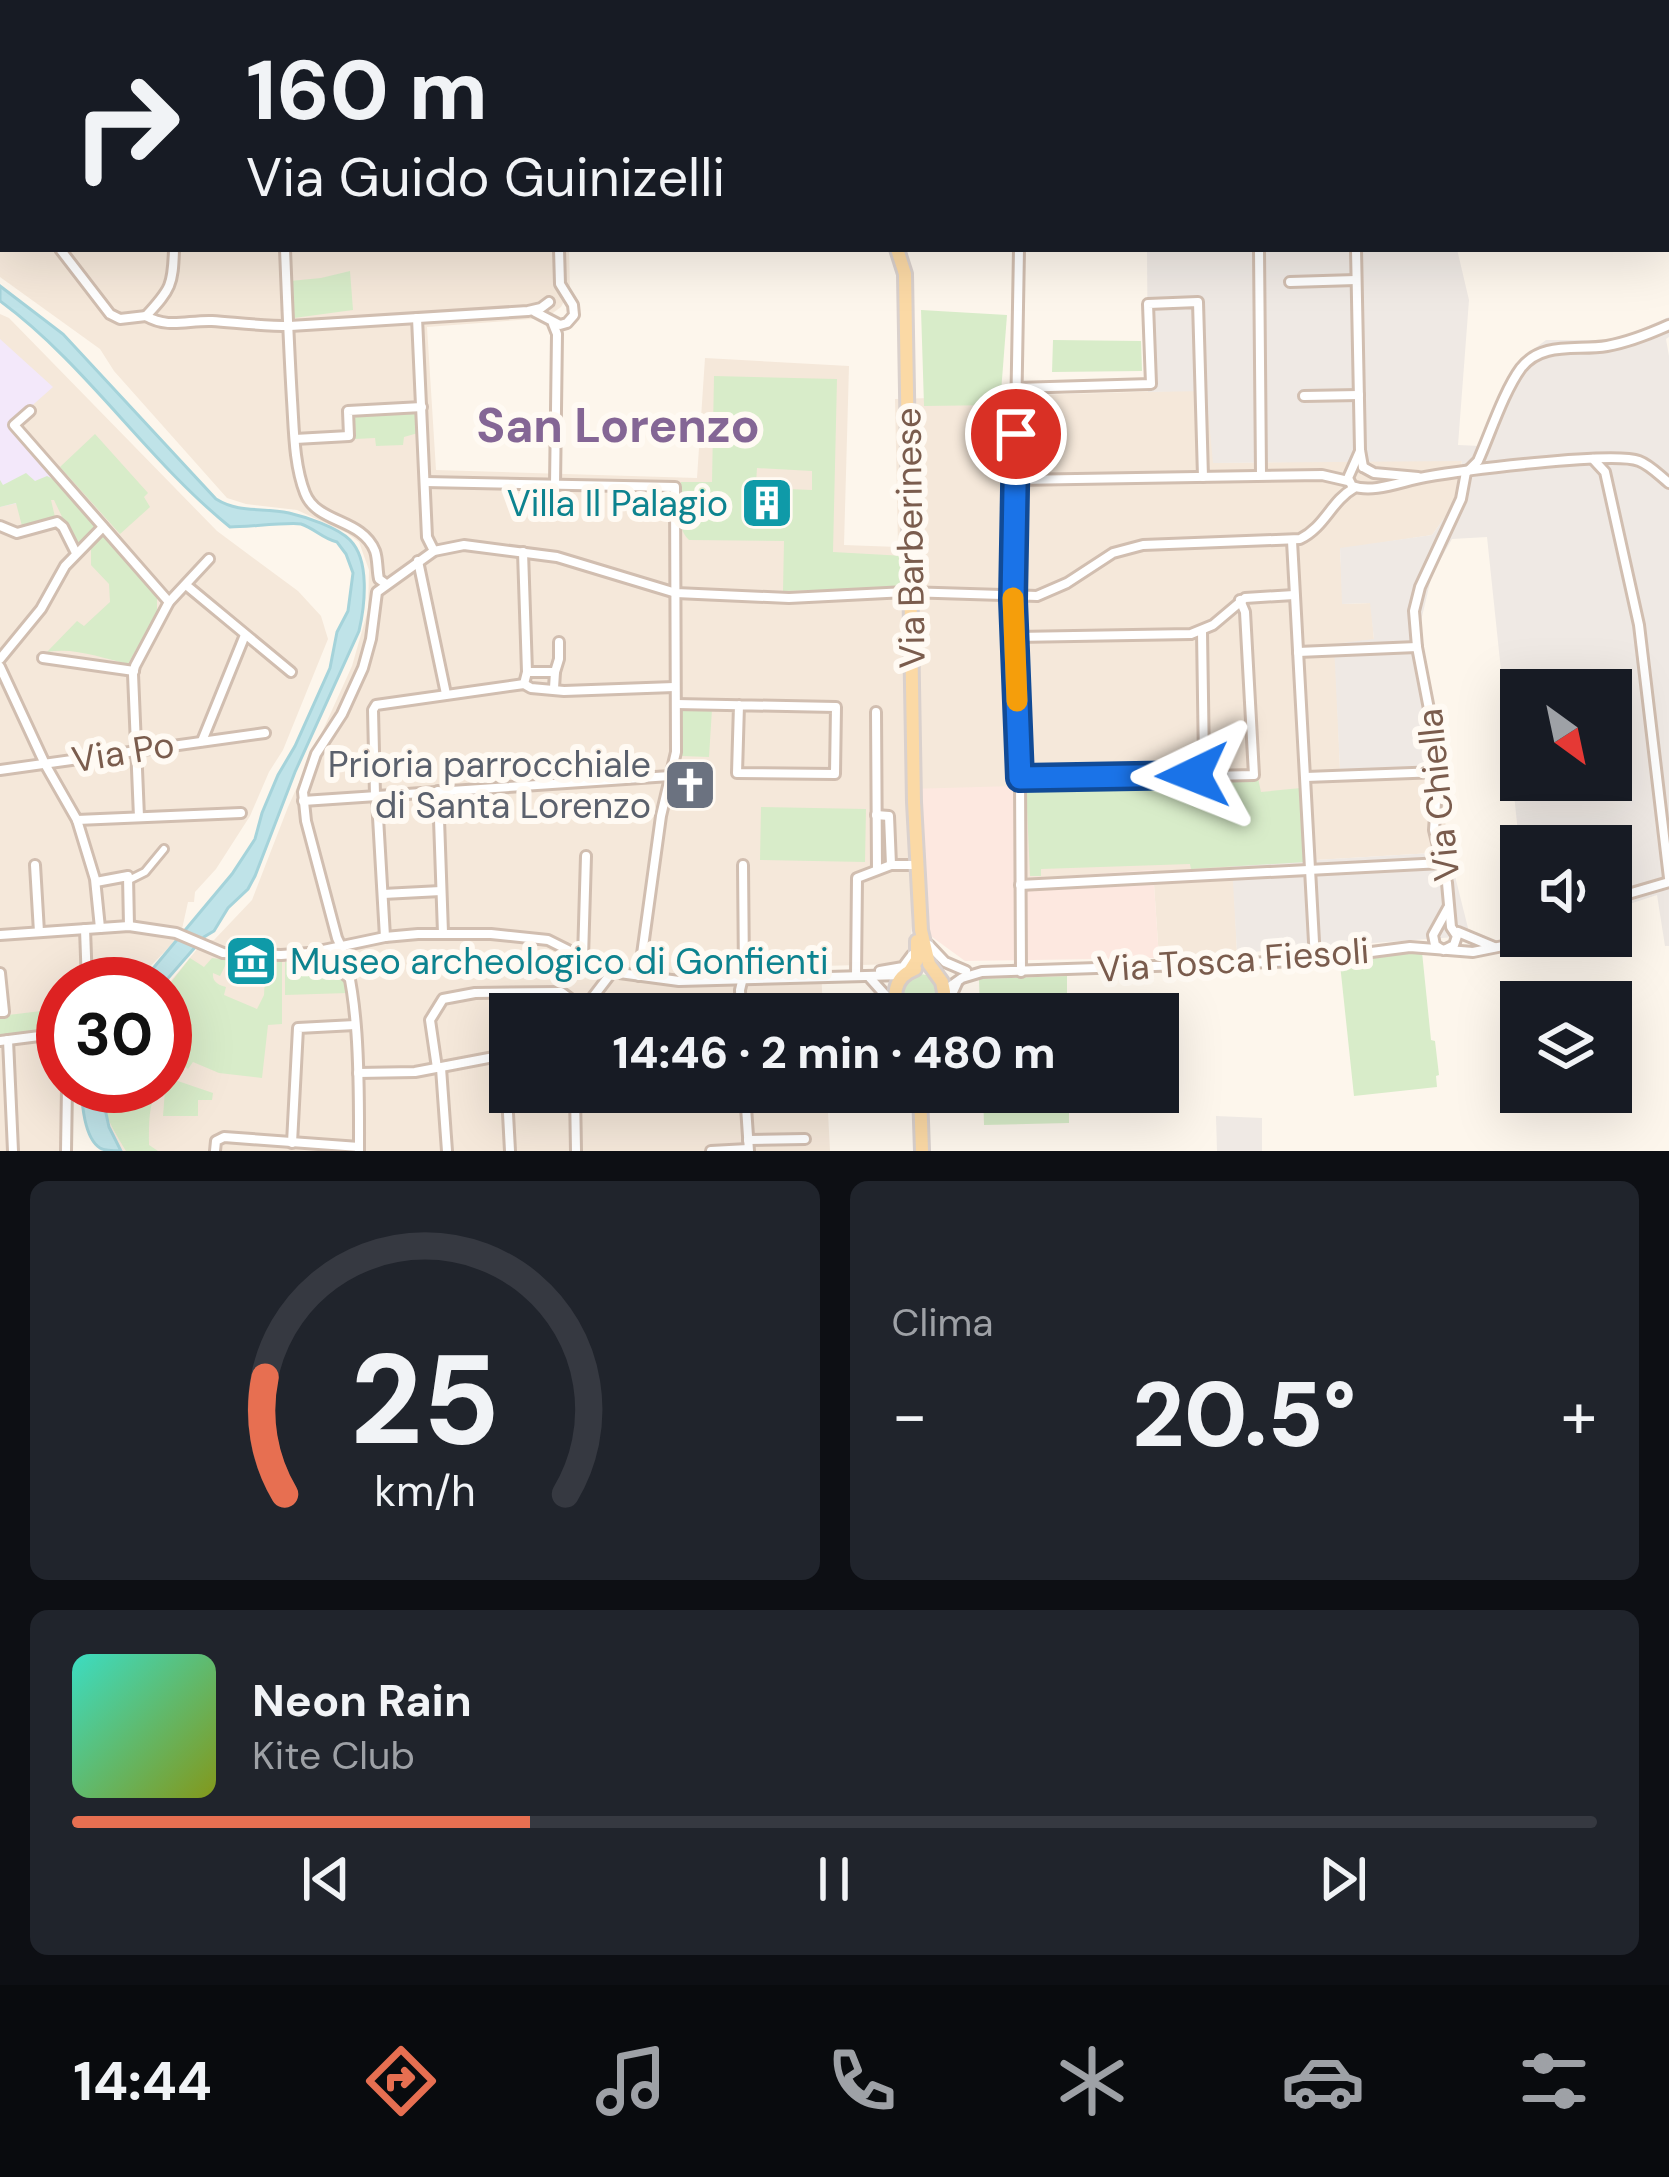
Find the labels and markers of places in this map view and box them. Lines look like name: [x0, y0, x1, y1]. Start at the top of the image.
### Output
pin: [965, 383, 1067, 485]
building icon: Villa Il Palagio: [739, 475, 795, 531]
place label: Villa Il Palagio: [507, 480, 728, 527]
place label: Prioria parrocchiale di Santa Lorenzo: [328, 741, 651, 829]
church icon: Prioria parrocchiale di Santa Lorenzo: [662, 757, 718, 813]
museum icon: Museo archeologico di Gonfienti: [223, 933, 279, 989]
place label: Museo archeologico di Gonfienti: [290, 938, 829, 985]

